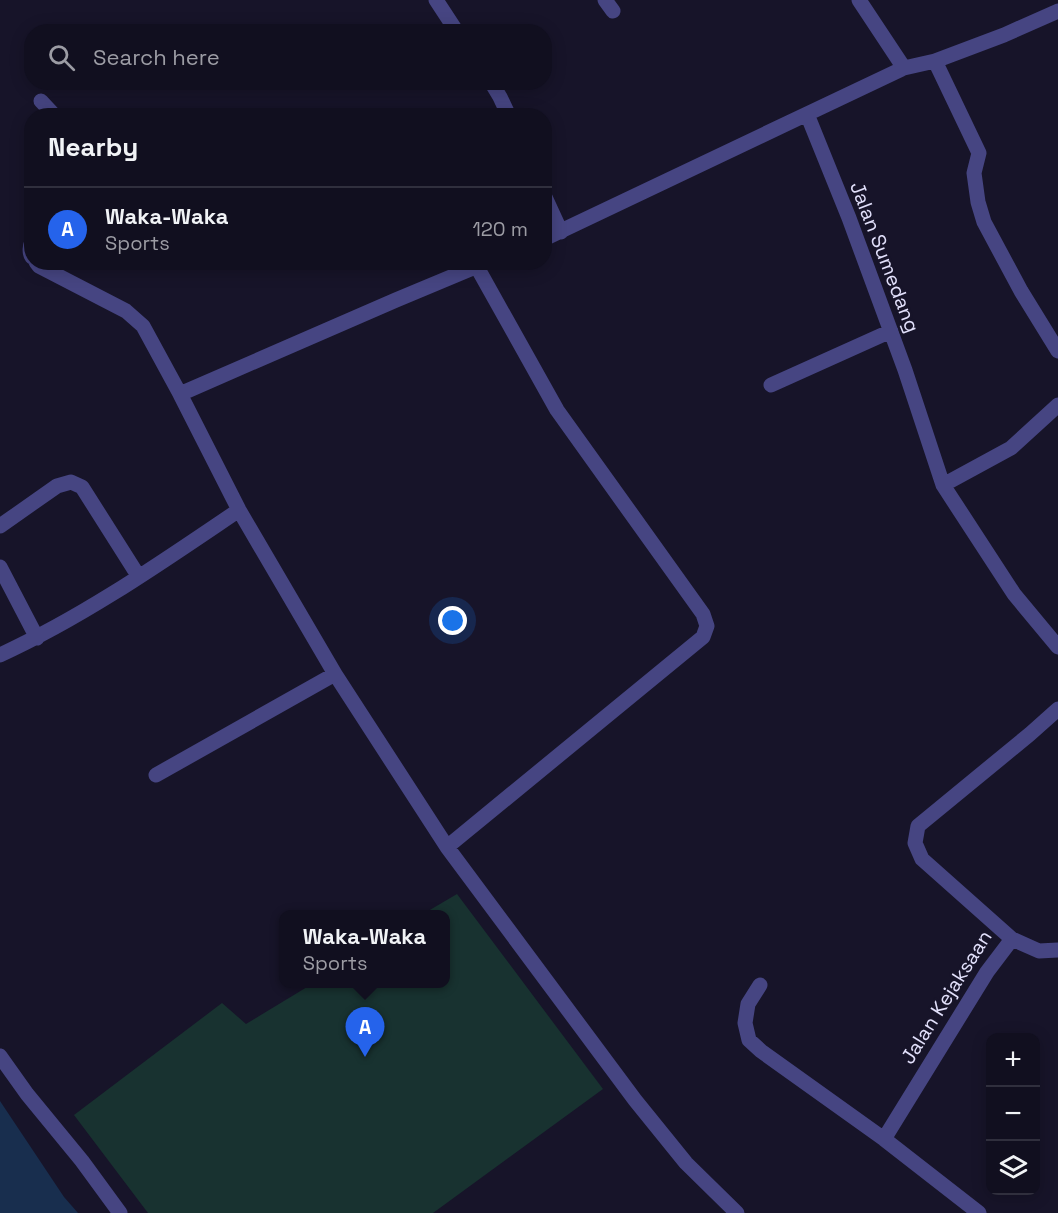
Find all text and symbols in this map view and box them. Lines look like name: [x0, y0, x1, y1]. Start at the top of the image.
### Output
search box: [24, 24, 552, 90]
icon: search: [45, 41, 78, 74]
text: Search here: [93, 43, 220, 71]
text: Nearby: [48, 130, 138, 164]
street label: Jalan Sumedang: [844, 178, 926, 336]
text: Waka-Waka: [105, 202, 229, 230]
text: A: [61, 216, 74, 242]
text: 120 m: [472, 216, 528, 242]
text: Sports: [105, 230, 170, 256]
your location: [438, 606, 467, 635]
popup: [279, 910, 450, 988]
text: Waka-Waka: [303, 922, 426, 950]
street label: Jalan Kejaksaan: [894, 925, 998, 1069]
text: Sports: [303, 950, 368, 976]
pin: A: [346, 1008, 385, 1057]
map controls: [986, 1033, 1040, 1195]
button: +: [986, 1033, 1040, 1087]
button: −: [986, 1087, 1040, 1141]
button: layers: [986, 1141, 1040, 1195]

